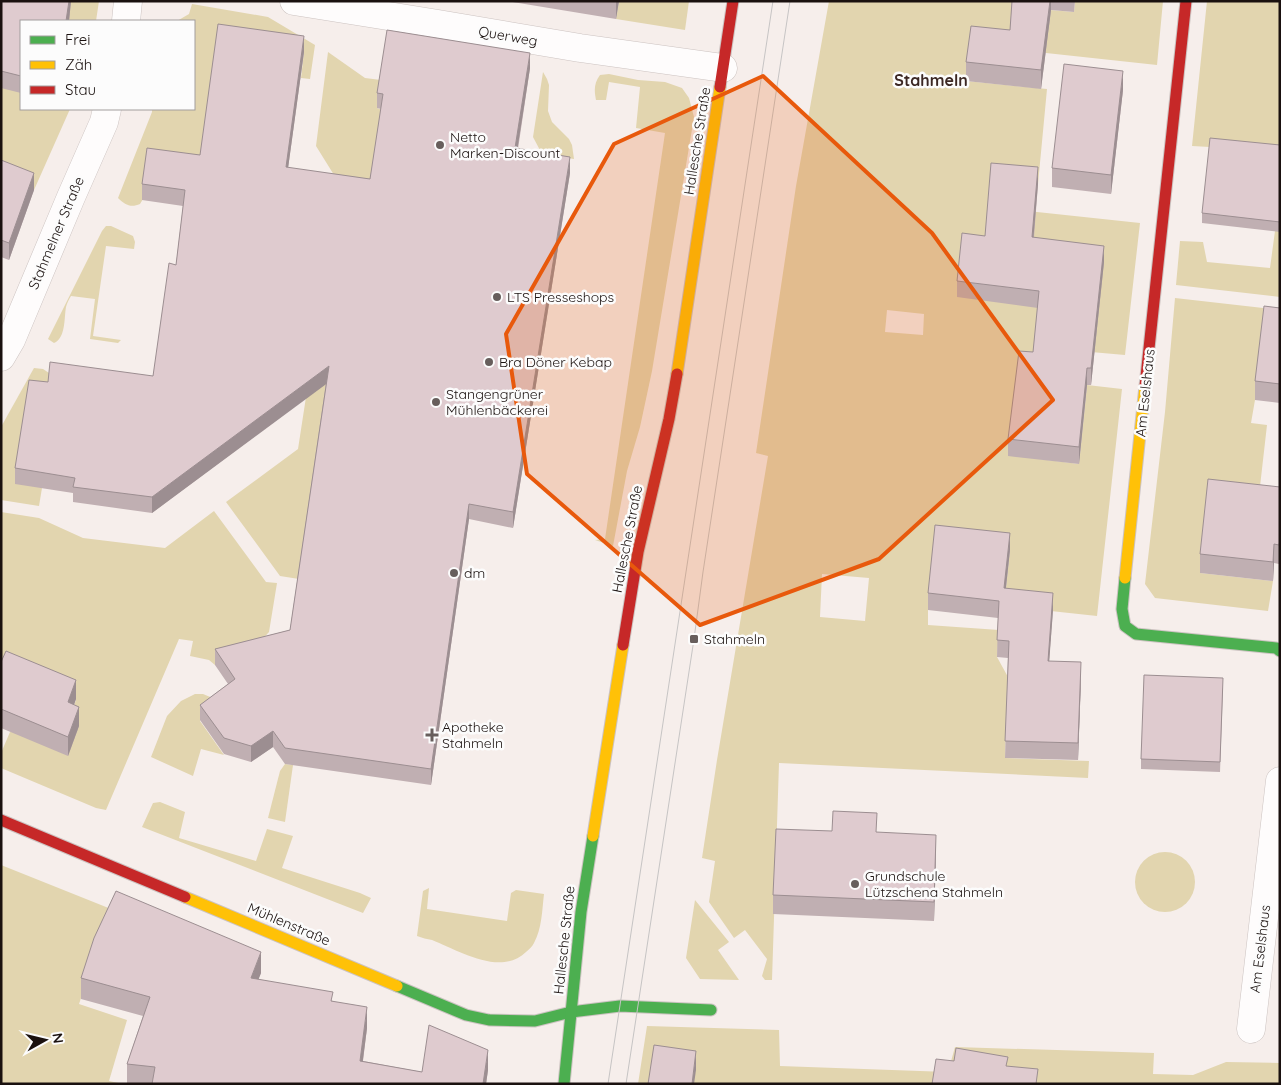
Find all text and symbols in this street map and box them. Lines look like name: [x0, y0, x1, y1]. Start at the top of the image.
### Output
legend: [20, 20, 195, 110]
street label: Querweg: [477, 22, 539, 50]
text: Frei: [65, 30, 91, 49]
text: Zäh: [65, 55, 92, 74]
district label: Stahmeln: [894, 70, 968, 90]
text: Stau: [65, 80, 96, 99]
street label: Hallesche Straße: [680, 86, 714, 196]
place label: Netto Marken-Discount: [450, 128, 560, 162]
marker: Netto Marken-Discount: [434, 139, 446, 151]
street label: Stahmelner Straße: [24, 174, 88, 292]
place label: LTS Presseshops: [507, 288, 614, 306]
marker: LTS Presseshops: [491, 291, 503, 303]
street label: Am Eselshaus: [1131, 348, 1159, 438]
place label: Bra Döner Kebap: [499, 353, 612, 371]
marker: Bra Döner Kebap: [483, 356, 495, 368]
place label: Stangengrüner Mühlenbäckerei: [446, 385, 548, 419]
marker: Stangengrüner Mühlenbäckerei: [430, 396, 442, 408]
street label: Hallesche Straße: [608, 484, 646, 594]
place label: dm: [464, 564, 485, 582]
marker: dm: [448, 567, 460, 579]
place label: Stahmeln: [704, 630, 765, 648]
marker: Stahmeln: [688, 633, 700, 645]
place label: Apotheke Stahmeln: [442, 718, 504, 752]
marker: Apotheke Stahmeln: [426, 729, 438, 741]
place label: Grundschule Lützschena Stahmeln: [865, 867, 1003, 901]
marker: Grundschule Lützschena Stahmeln: [849, 878, 861, 890]
street label: Hallesche Straße: [549, 885, 579, 995]
street label: Mühlenstraße: [245, 899, 333, 950]
street label: Am Eselshaus: [1246, 904, 1274, 994]
north arrow: [20, 1015, 70, 1065]
text: N: [48, 1032, 68, 1045]

